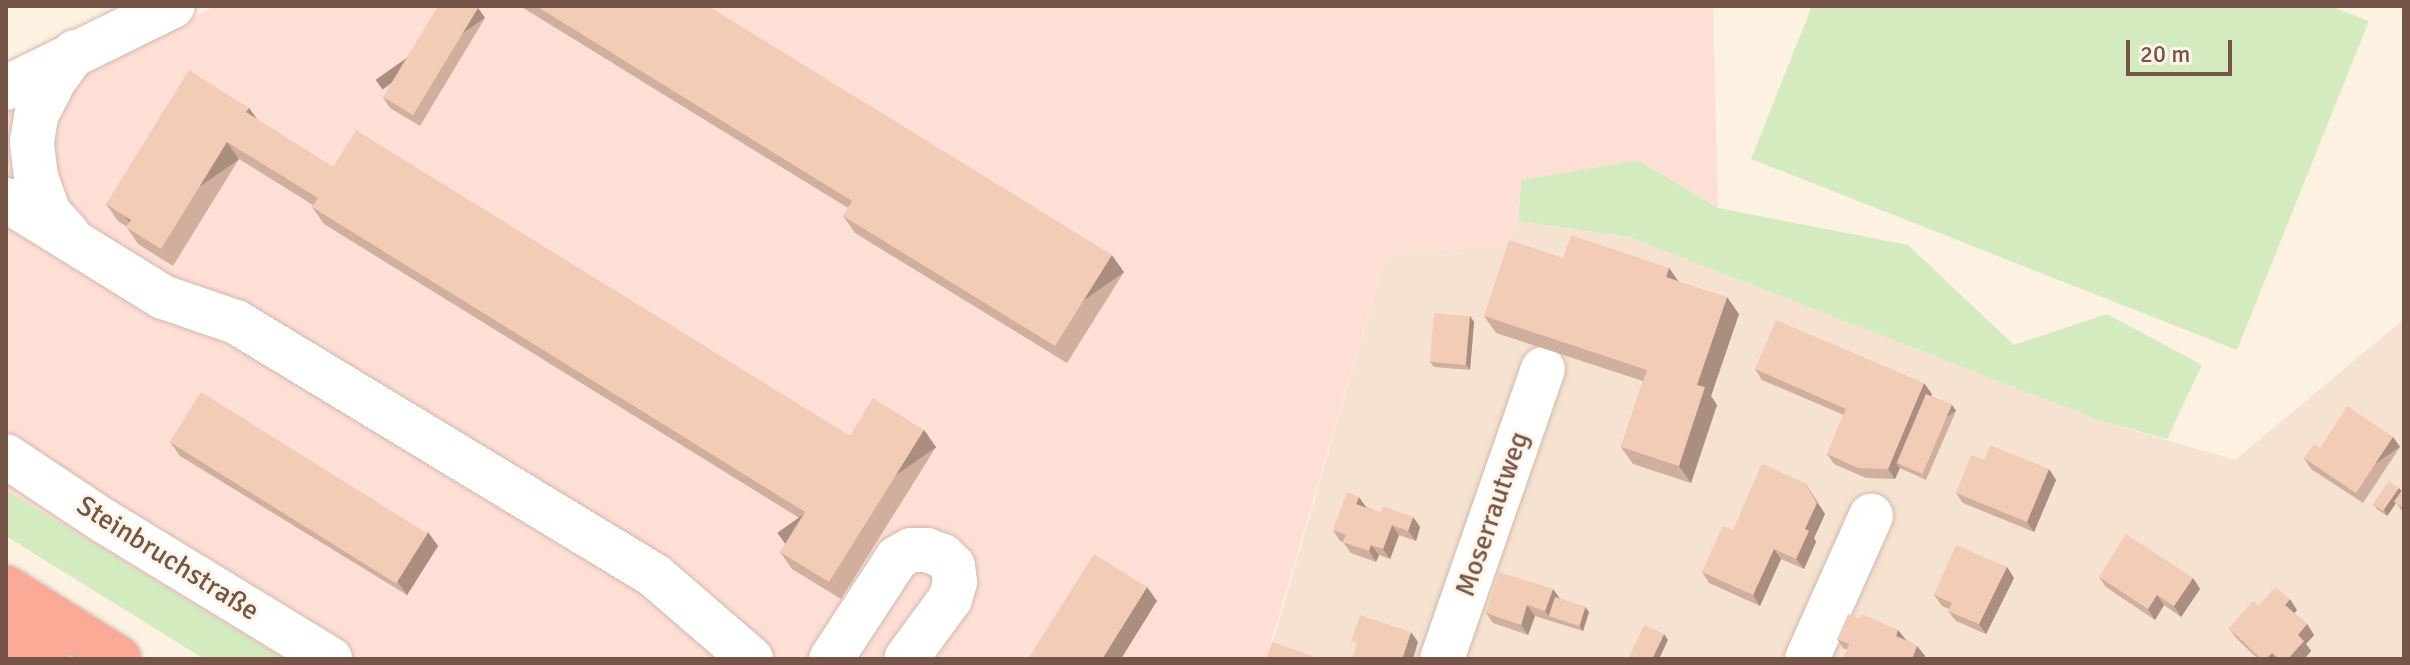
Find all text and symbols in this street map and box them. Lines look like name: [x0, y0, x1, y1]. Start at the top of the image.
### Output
scale bar: [2130, 24, 2236, 74]
text: 20 m: [2140, 39, 2190, 69]
street label: Moserrautweg: [1448, 427, 1536, 601]
street label: Steinbruchstraße: [71, 488, 265, 628]

